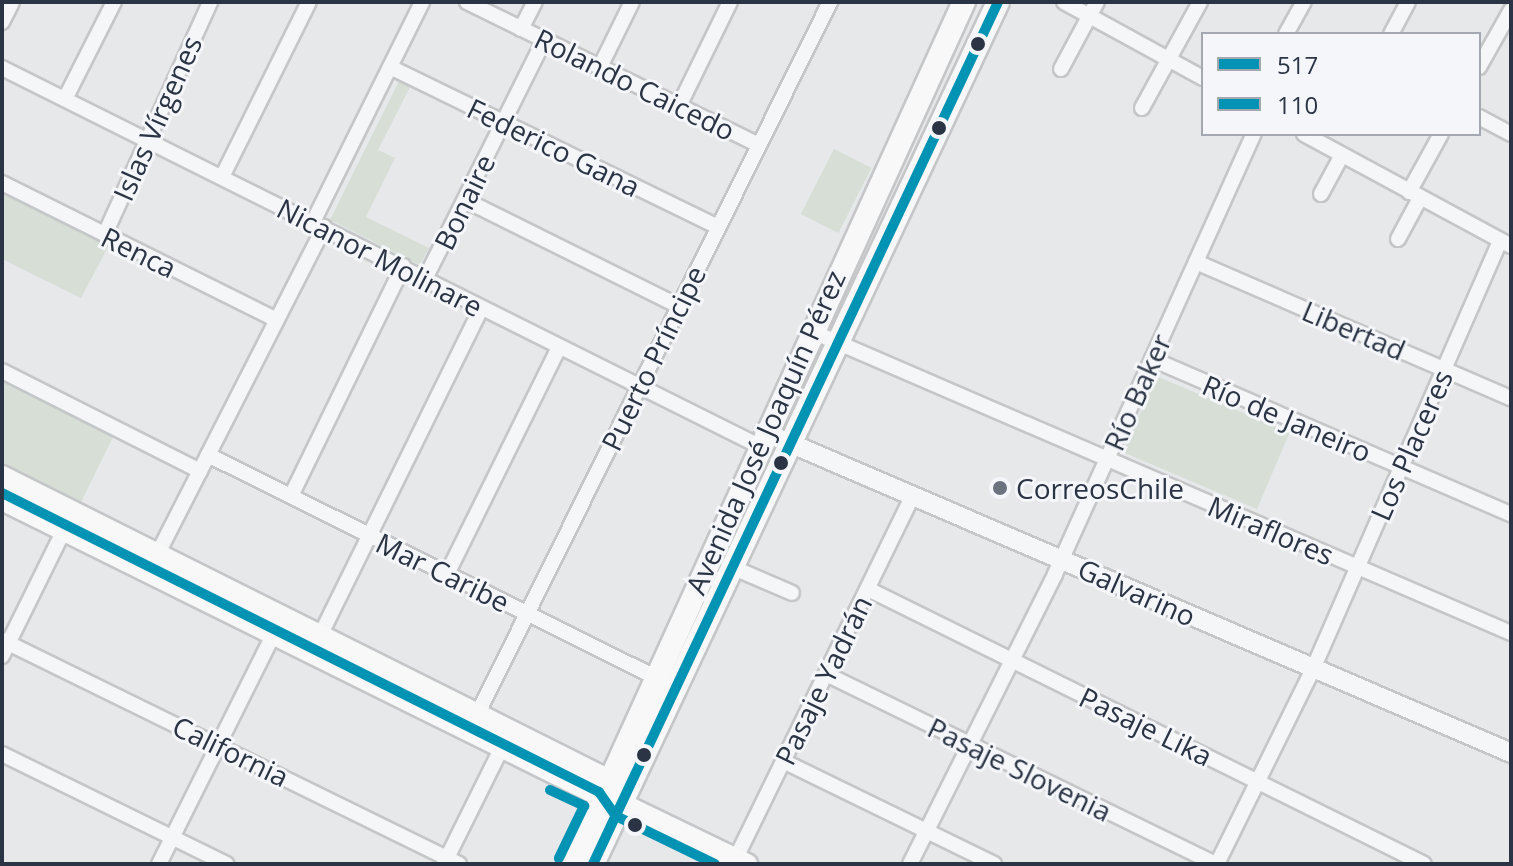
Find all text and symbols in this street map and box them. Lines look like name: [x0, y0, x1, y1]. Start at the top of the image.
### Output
street label: Rolando Caicedo: [529, 21, 741, 147]
street label: Islas Vírgenes: [106, 30, 208, 206]
legend: [1201, 32, 1481, 136]
unlabelled marker: [970, 36, 986, 52]
text: 517: [1277, 48, 1318, 81]
text: 110: [1277, 88, 1318, 121]
street label: Federico Gana: [462, 91, 646, 203]
unlabelled marker: [931, 120, 947, 136]
street label: Bonaire: [427, 149, 501, 255]
street label: Nicanor Molinare: [272, 191, 488, 323]
street label: Renca: [96, 220, 182, 284]
street label: Puerto Príncipe: [594, 260, 712, 456]
street label: Avenida José Joaquín Pérez: [678, 265, 852, 599]
street label: Libertad: [1297, 293, 1411, 367]
street label: Río Baker: [1096, 329, 1178, 455]
street label: Los Placeres: [1363, 365, 1459, 525]
street label: Río de Janeiro: [1198, 367, 1376, 469]
unlabelled marker: [773, 455, 789, 471]
place label: CorreosChile: [1016, 471, 1184, 505]
marker: CorreosChile: [991, 479, 1009, 497]
street label: Miraflores: [1203, 489, 1339, 571]
street label: Mar Caribe: [371, 525, 515, 619]
street label: Galvarino: [1073, 551, 1201, 633]
street label: Pasaje Yadrán: [768, 590, 878, 770]
street label: Pasaje Lika: [1074, 679, 1218, 773]
street label: California: [168, 709, 294, 793]
street label: Pasaje Slovenia: [923, 710, 1117, 828]
unlabelled marker: [636, 747, 652, 763]
unlabelled marker: [627, 817, 643, 833]

